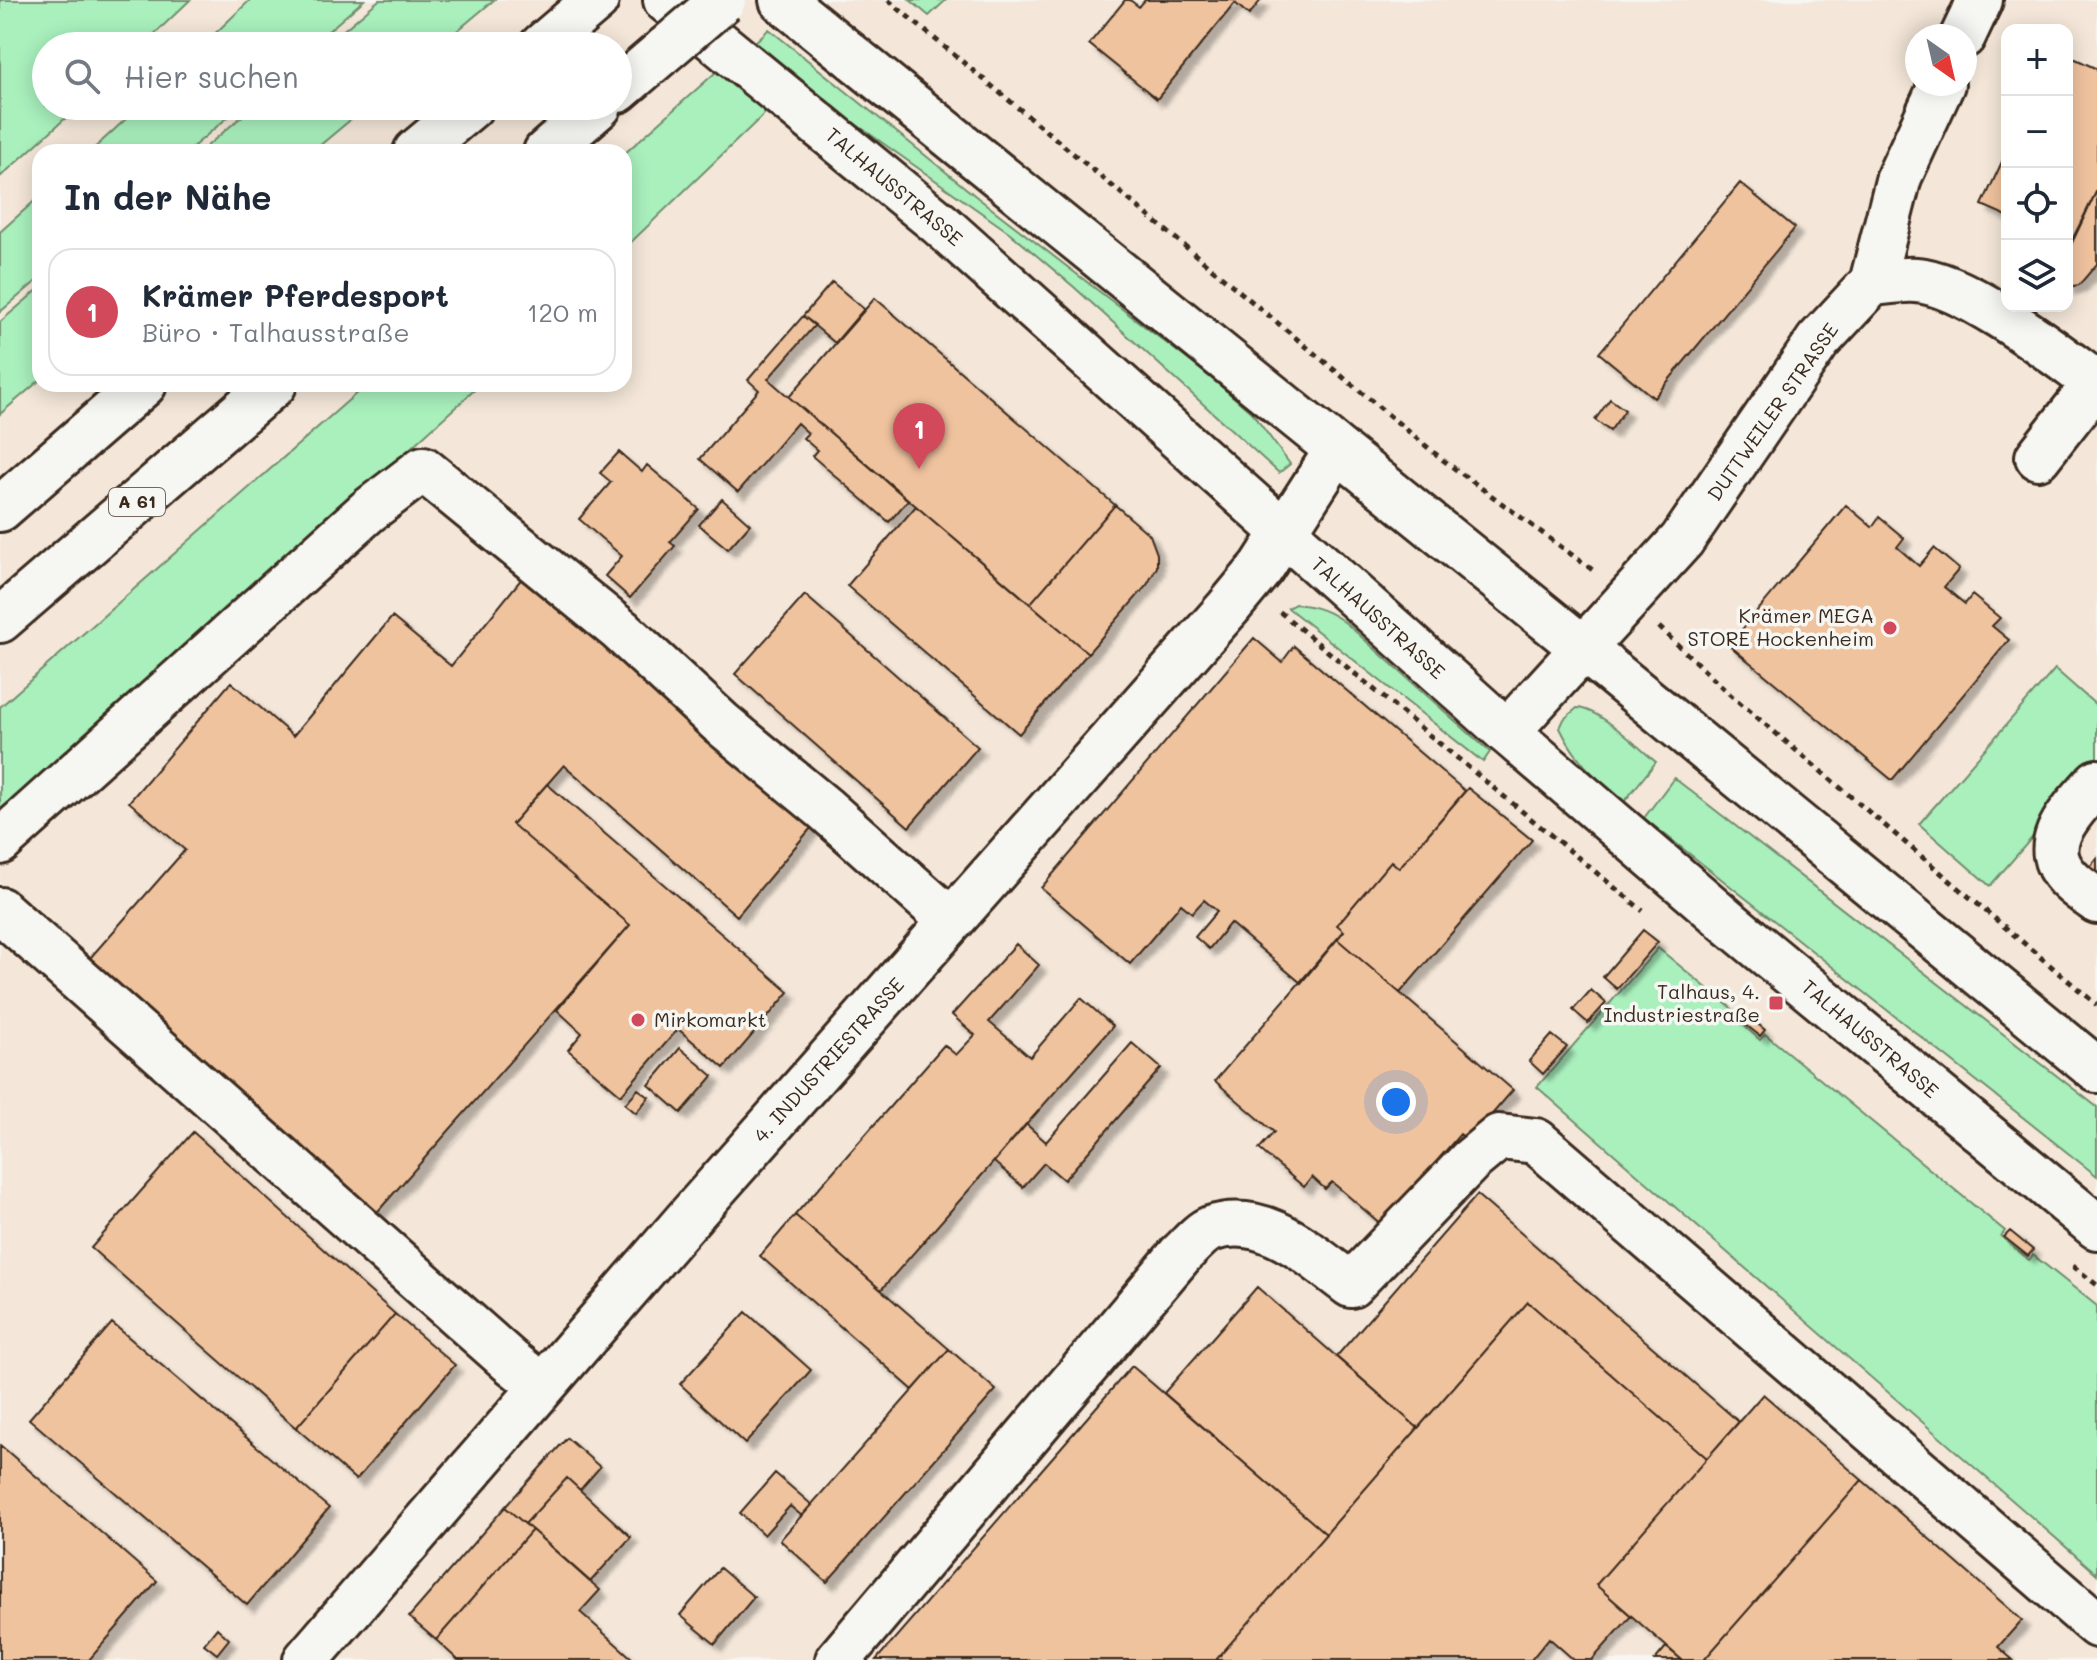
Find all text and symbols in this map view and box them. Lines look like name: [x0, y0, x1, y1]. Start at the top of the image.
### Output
north arrow: [1905, 24, 1977, 96]
map controls: [2001, 24, 2073, 312]
button: +: [2001, 24, 2073, 96]
search box: [32, 32, 632, 120]
icon: search: [60, 54, 104, 98]
text: Hier suchen: [124, 56, 299, 96]
button: −: [2001, 96, 2073, 168]
street label: TALHAUSSTRASSE: [821, 121, 969, 251]
button: locate: [2001, 168, 2073, 240]
text: In der Nähe: [64, 174, 272, 219]
button: layers: [2001, 240, 2073, 312]
text: Krämer Pferdesport: [142, 275, 449, 315]
text: 1: [86, 295, 98, 329]
text: 120 m: [527, 295, 598, 329]
text: Büro · Talhausstraße: [142, 315, 410, 349]
street label: DUTTWEILER STRASSE: [1701, 317, 1843, 505]
pin: 1: [893, 403, 945, 469]
road number: A 61: [109, 488, 165, 516]
street label: TALHAUSSTRASSE: [1306, 550, 1451, 684]
place label: Krämer MEGA STORE Hockenheim: [1687, 602, 1874, 651]
marker: Krämer MEGA STORE Hockenheim: [1881, 619, 1899, 637]
street label: 4. INDUSTRIESTRASSE: [747, 971, 909, 1147]
street label: TALHAUSSTRASSE: [1797, 973, 1945, 1103]
place label: Talhaus, 4. Industriestraße: [1603, 978, 1760, 1027]
marker: Talhaus, 4. Industriestraße: [1767, 994, 1785, 1012]
place label: Mirkomarkt: [654, 1006, 766, 1032]
marker: Mirkomarkt: [629, 1011, 647, 1029]
your location: [1376, 1082, 1416, 1122]

